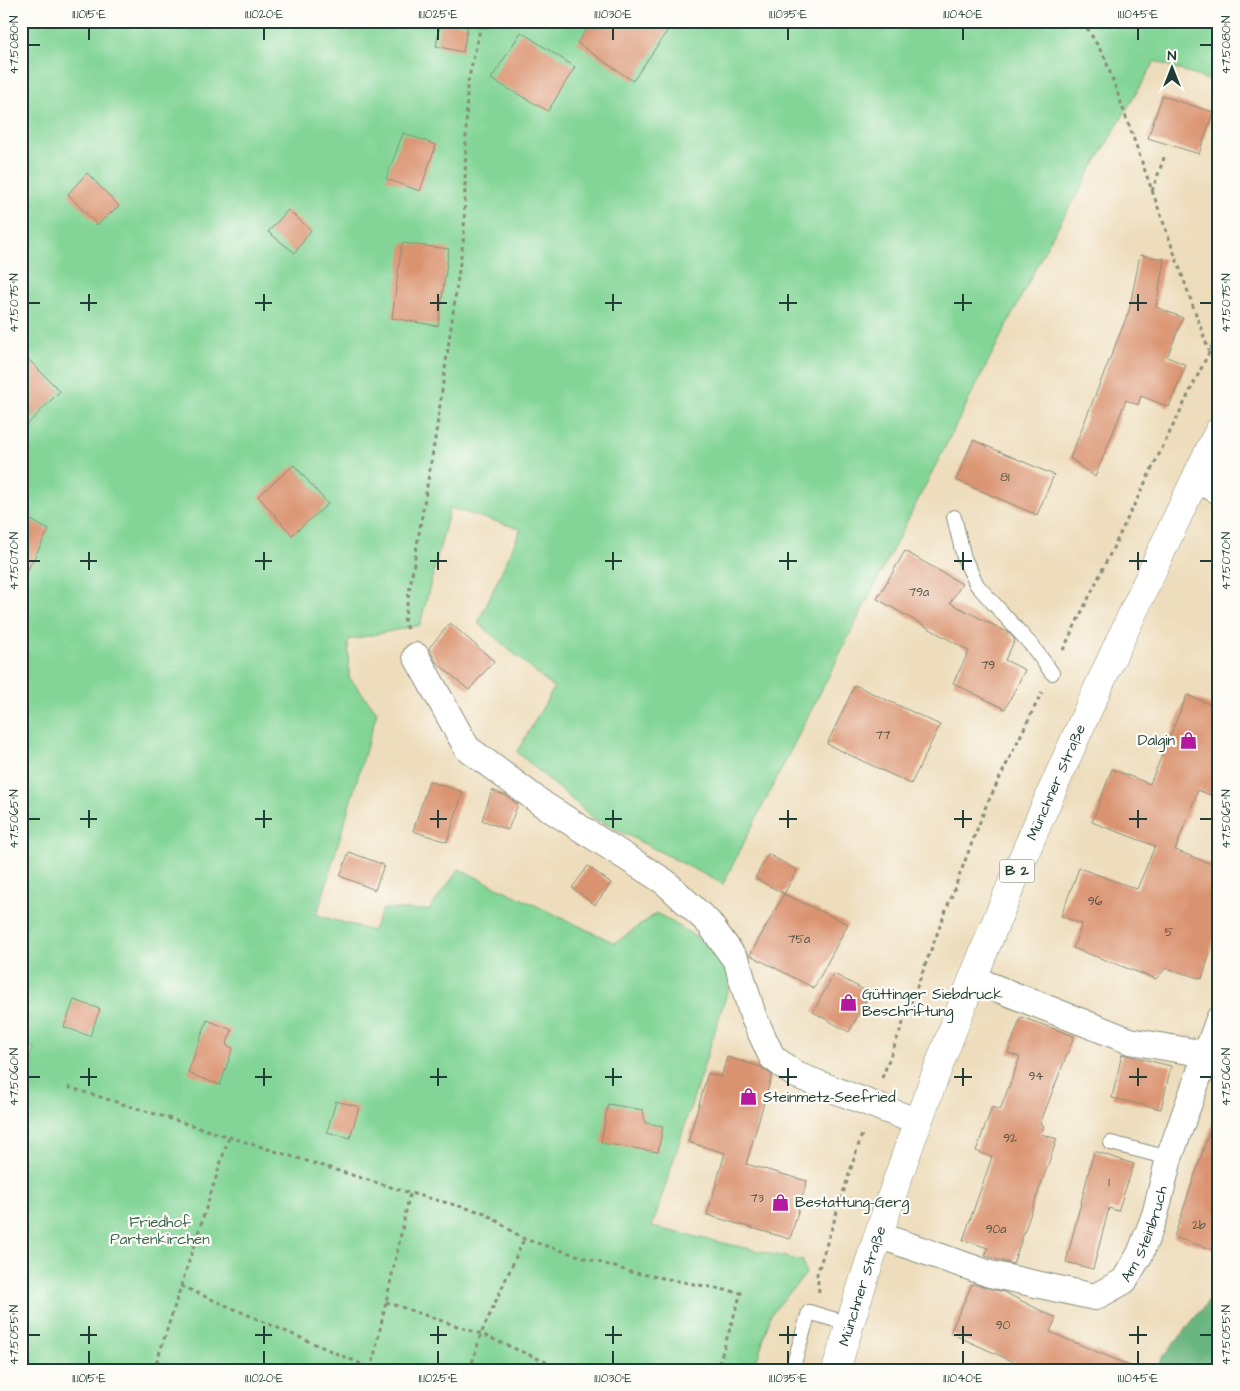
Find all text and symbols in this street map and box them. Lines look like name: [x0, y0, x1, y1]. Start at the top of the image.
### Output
text: 11.1015°E: [72, 6, 106, 23]
text: 11.1020°E: [245, 6, 283, 23]
text: 11.1025°E: [419, 6, 457, 23]
text: 11.1030°E: [594, 6, 632, 23]
text: 11.1035°E: [769, 6, 807, 23]
text: 11.1040°E: [943, 6, 983, 23]
text: 11.1045°E: [1118, 6, 1158, 23]
text: 47.5080°N: [6, 15, 23, 74]
text: 47.5080°N: [1218, 15, 1235, 74]
north arrow: [1148, 42, 1198, 92]
text: N: [1168, 46, 1177, 66]
text: 47.5075°N: [6, 273, 23, 333]
text: 47.5075°N: [1218, 273, 1235, 333]
house number: 81: [1000, 469, 1010, 486]
text: 47.5070°N: [6, 531, 23, 590]
text: 47.5070°N: [1218, 531, 1235, 590]
house number: 79a: [909, 584, 929, 601]
house number: 79: [981, 657, 995, 674]
street label: Münchner Straße: [1021, 721, 1091, 844]
house number: 77: [876, 727, 891, 744]
place label: Dalgin: [1138, 730, 1175, 752]
shop icon: Dalgin: [1179, 730, 1199, 750]
text: 47.5065°N: [6, 789, 23, 849]
text: 47.5065°N: [1218, 789, 1235, 849]
road number: B 2: [1000, 859, 1034, 882]
house number: 96: [1088, 893, 1103, 910]
house number: 5: [1165, 924, 1174, 941]
house number: 75a: [788, 931, 810, 948]
place label: Güttinger Siebdruck Beschriftung: [862, 984, 1003, 1023]
shop icon: Güttinger Siebdruck Beschriftung: [838, 993, 858, 1013]
text: 47.5060°N: [6, 1047, 23, 1106]
text: 47.5060°N: [1218, 1047, 1235, 1106]
house number: 94: [1029, 1068, 1044, 1085]
shop icon: Steinmetz-Seefried: [739, 1087, 759, 1107]
place label: Steinmetz-Seefried: [763, 1087, 896, 1108]
house number: 92: [1003, 1130, 1017, 1147]
house number: 1: [1108, 1174, 1110, 1191]
street label: Am Steinbruch: [1115, 1183, 1172, 1286]
house number: 73: [750, 1190, 764, 1207]
shop icon: Bestattung-Gerg: [771, 1192, 791, 1212]
place label: Bestattung-Gerg: [795, 1192, 909, 1214]
park label: Friedhof Partenkirchen: [110, 1212, 210, 1250]
house number: 2b: [1192, 1217, 1206, 1234]
house number: 90a: [986, 1221, 1006, 1238]
street label: Münchner Straße: [833, 1223, 891, 1349]
text: 47.5055°N: [6, 1304, 23, 1365]
text: 47.5055°N: [1218, 1304, 1235, 1365]
house number: 90: [996, 1317, 1011, 1334]
text: 11.1015°E: [72, 1370, 106, 1387]
text: 11.1020°E: [245, 1370, 283, 1387]
text: 11.1025°E: [419, 1370, 457, 1387]
text: 11.1030°E: [594, 1370, 632, 1387]
text: 11.1035°E: [769, 1370, 807, 1387]
text: 11.1040°E: [943, 1370, 983, 1387]
text: 11.1045°E: [1118, 1370, 1158, 1387]

